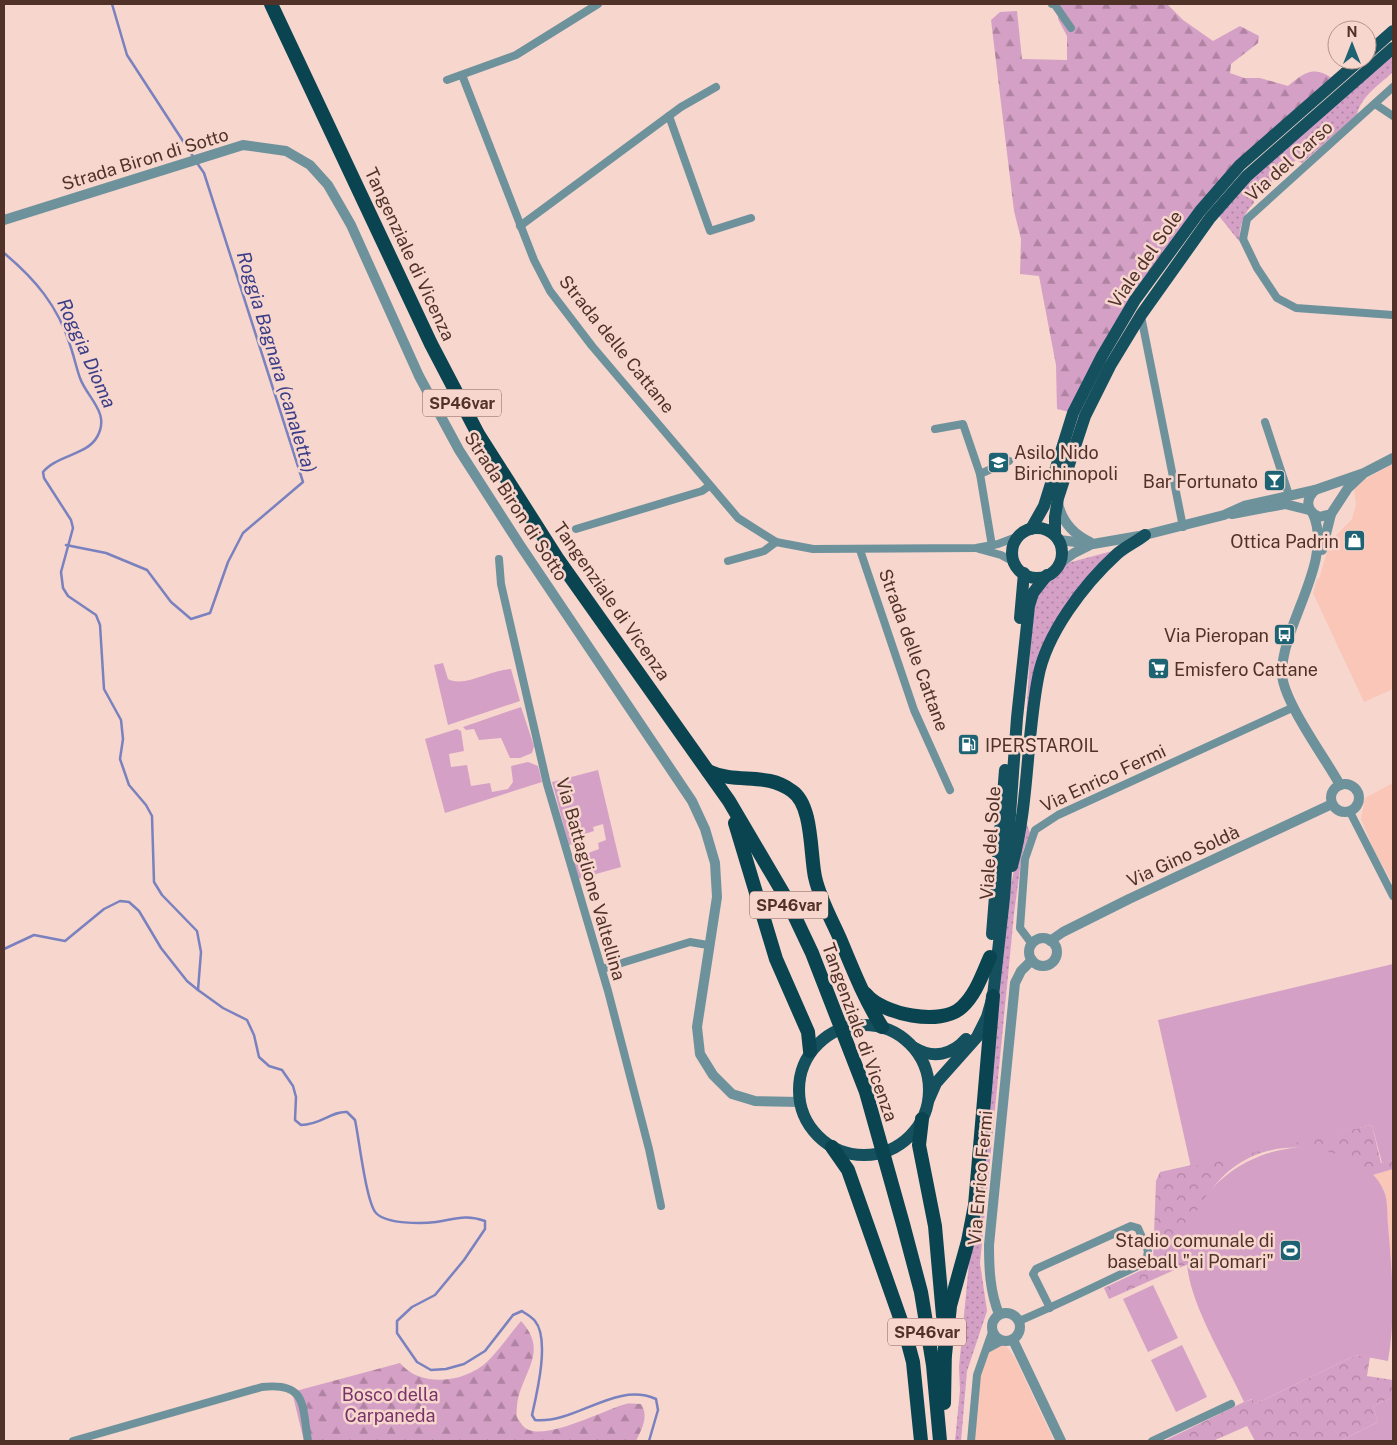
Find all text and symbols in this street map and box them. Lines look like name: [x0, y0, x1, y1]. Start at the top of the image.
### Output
north arrow: [1327, 20, 1377, 70]
text: N: [1347, 24, 1357, 40]
street label: Via del Carso: [1241, 116, 1337, 206]
street label: Strada Biron di Sotto: [59, 124, 231, 194]
street label: Tangenziale di Vicenza: [361, 164, 459, 344]
street label: Viale del Sole: [1104, 206, 1186, 312]
water label: Roggia Bagnara (canaletta): [233, 249, 321, 475]
street label: Strada delle Cattane: [555, 271, 679, 417]
water label: Roggia Dioma: [53, 295, 121, 411]
road number: SP46var: [423, 389, 501, 416]
street label: Strada Biron di Sotto: [460, 428, 572, 584]
place label: Asilo Nido Birichinopoli: [1014, 442, 1118, 484]
school or university icon: Asilo Nido Birichinopoli: [986, 450, 1010, 474]
bar icon: Bar Fortunato: [1262, 469, 1286, 493]
place label: Bar Fortunato: [1143, 471, 1258, 492]
street label: Tangenziale di Vicenza: [549, 518, 675, 684]
shop icon: Ottica Padrin: [1343, 529, 1367, 553]
place label: Ottica Padrin: [1230, 531, 1339, 552]
street label: Strada delle Cattane: [875, 566, 953, 734]
bus stop icon: Via Pieropan: [1273, 623, 1297, 647]
place label: Via Pieropan: [1164, 625, 1269, 646]
supermarket icon: Emisfero Cattane: [1146, 657, 1170, 681]
place label: Emisfero Cattane: [1174, 659, 1318, 680]
fuel station icon: IPERSTAROIL: [957, 733, 981, 757]
place label: IPERSTAROIL: [985, 735, 1099, 756]
street label: Via Enrico Fermi: [1037, 740, 1169, 816]
street label: Via Battaglione Valtellina: [552, 775, 630, 983]
street label: Viale del Sole: [976, 785, 1004, 901]
street label: Via Gino Soldà: [1124, 821, 1242, 891]
road number: SP46var: [750, 892, 828, 918]
street label: Tangenziale di Vicenza: [818, 940, 902, 1124]
street label: Via Enrico Fermi: [964, 1110, 996, 1246]
place label: Stadio comunale di baseball "ai Pomari": [1107, 1230, 1274, 1272]
sports icon: Stadio comunale di baseball "ai Pomari": [1278, 1238, 1302, 1262]
road number: SP46var: [888, 1318, 966, 1345]
park label: Bosco della Carpaneda: [342, 1384, 438, 1426]

